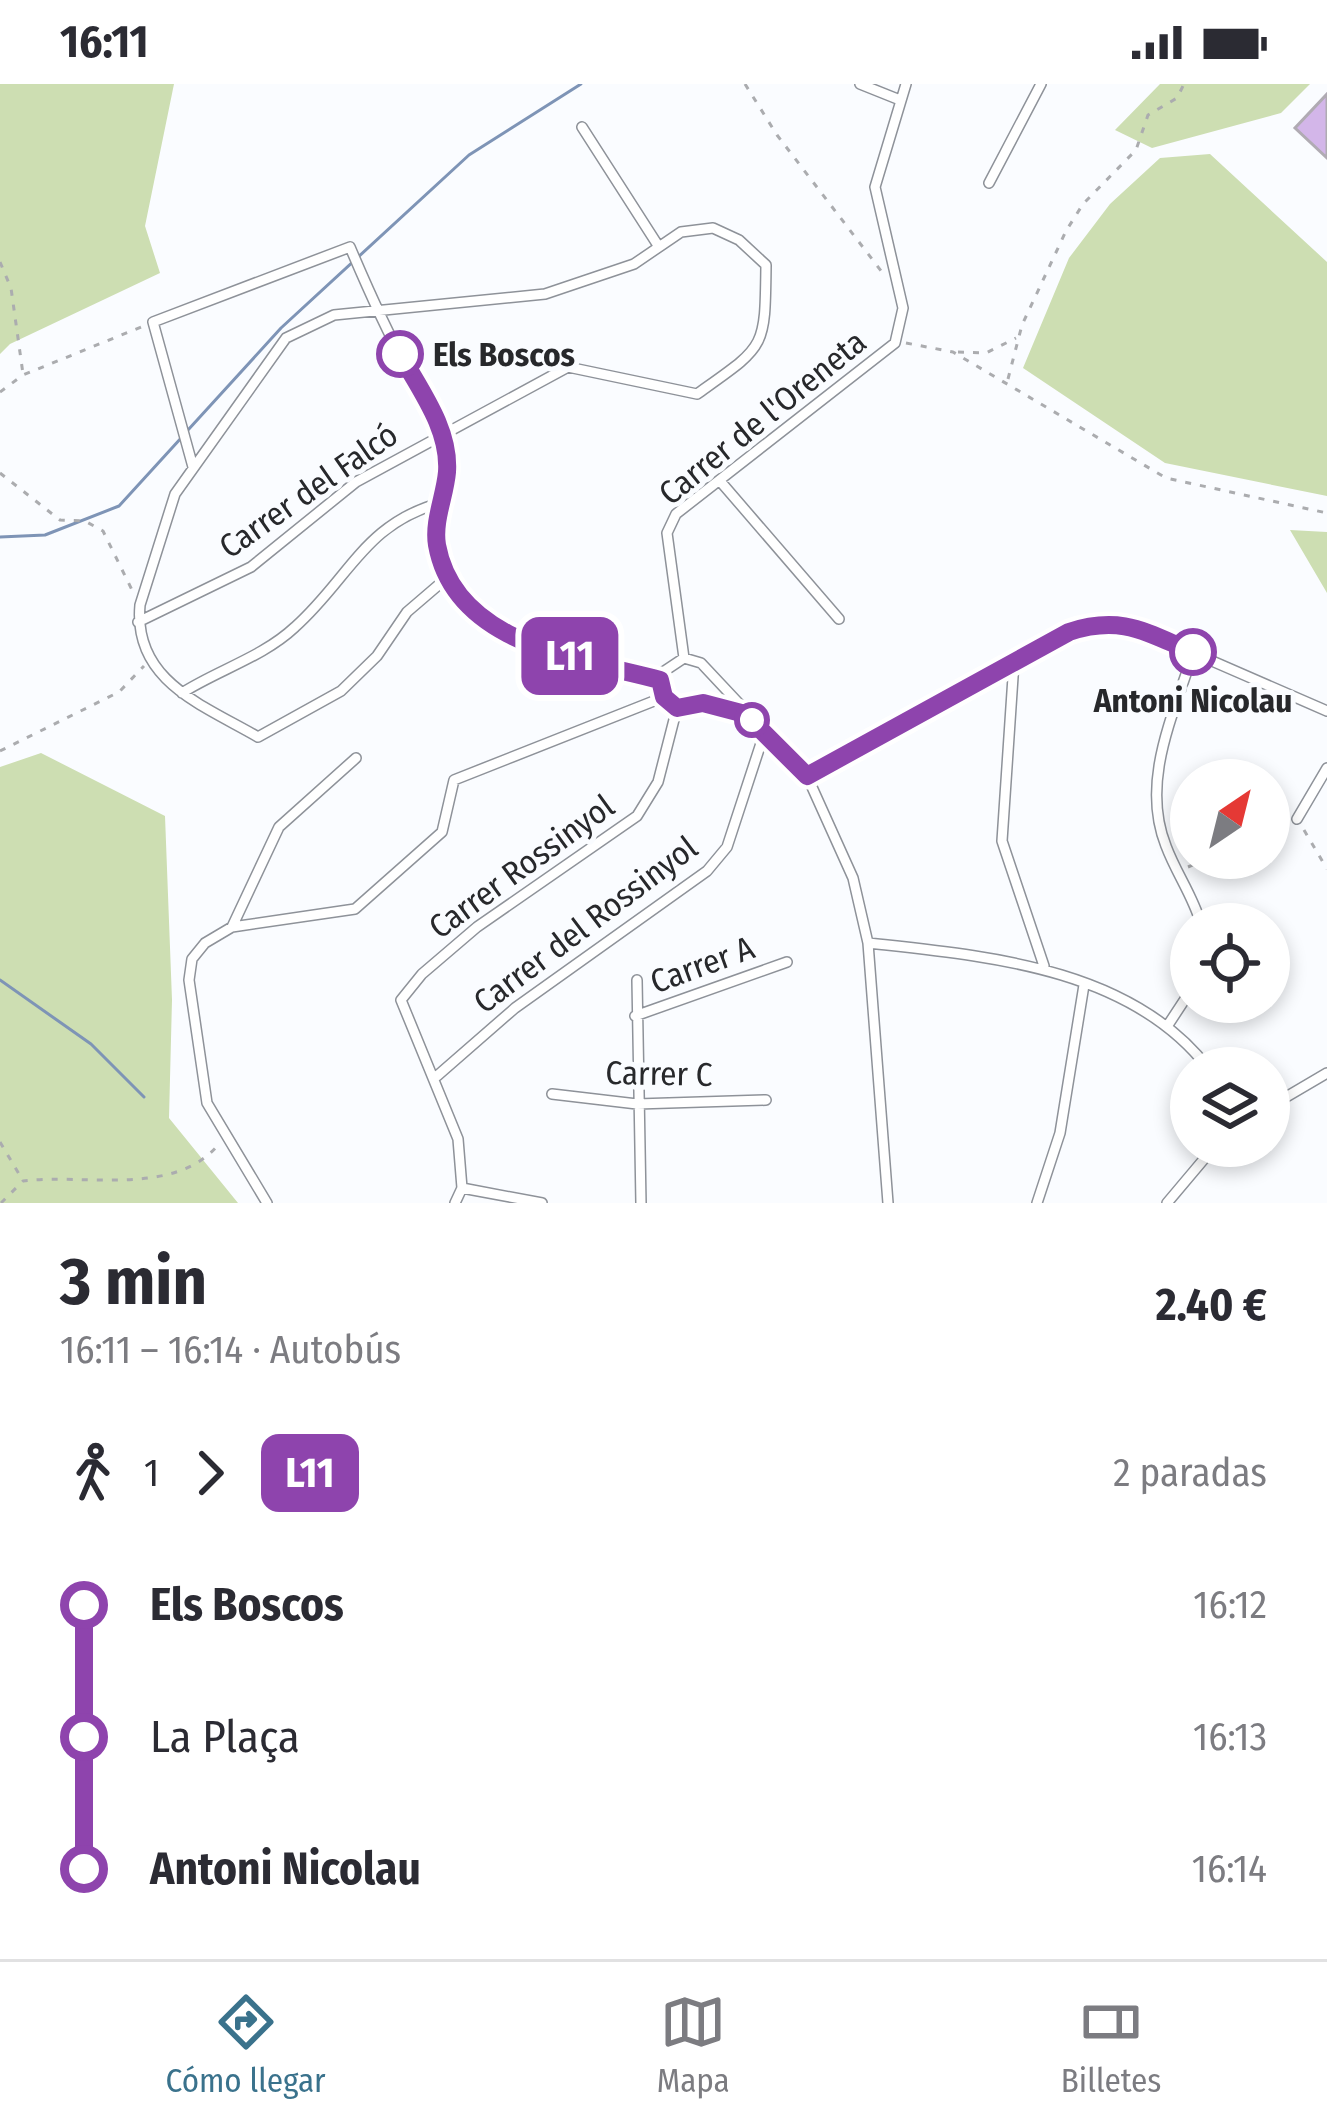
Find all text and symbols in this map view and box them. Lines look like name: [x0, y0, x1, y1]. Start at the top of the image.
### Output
text: 16:11: [60, 15, 149, 69]
street label: Carrer de l'Oreneta: [651, 322, 874, 514]
marker: Els Boscos: [378, 332, 422, 376]
place label: Els Boscos: [433, 335, 575, 375]
street label: Carrer del Falcó: [212, 415, 405, 567]
line badge: L11: [501, 617, 639, 695]
marker: Antoni Nicolau: [1171, 630, 1215, 674]
text: L11: [545, 631, 595, 681]
place label: Antoni Nicolau: [1093, 681, 1292, 721]
unlabelled marker: [736, 704, 768, 736]
north arrow: [1170, 759, 1290, 879]
map controls: [1170, 759, 1290, 1167]
street label: Carrer Rossinyol: [421, 786, 622, 947]
street label: Carrer del Rossinyol: [466, 828, 706, 1022]
button: locate: [1170, 903, 1290, 1023]
street label: Carrer A: [645, 928, 760, 1002]
button: layers: [1170, 1047, 1290, 1167]
street label: Carrer C: [605, 1053, 713, 1095]
text: 3 min: [60, 1242, 207, 1321]
text: 2.40 €: [1156, 1278, 1267, 1332]
text: 16:11 – 16:14 · Autobús: [60, 1327, 401, 1373]
icon: walk: [60, 1440, 126, 1506]
icon: forward: [177, 1440, 243, 1506]
text: L11: [285, 1448, 335, 1498]
text: 1: [144, 1450, 159, 1496]
text: 2 paradas: [1113, 1450, 1267, 1496]
text: Els Boscos: [150, 1578, 344, 1632]
text: 16:12: [1193, 1582, 1267, 1628]
text: La Plaça: [150, 1710, 300, 1764]
text: 16:13: [1193, 1714, 1267, 1760]
text: Antoni Nicolau: [150, 1842, 421, 1896]
text: 16:14: [1192, 1846, 1267, 1892]
tab: Cómo llegar: [166, 1989, 326, 2101]
tab: Mapa: [657, 1989, 730, 2101]
tab: Billetes: [1061, 1989, 1161, 2101]

